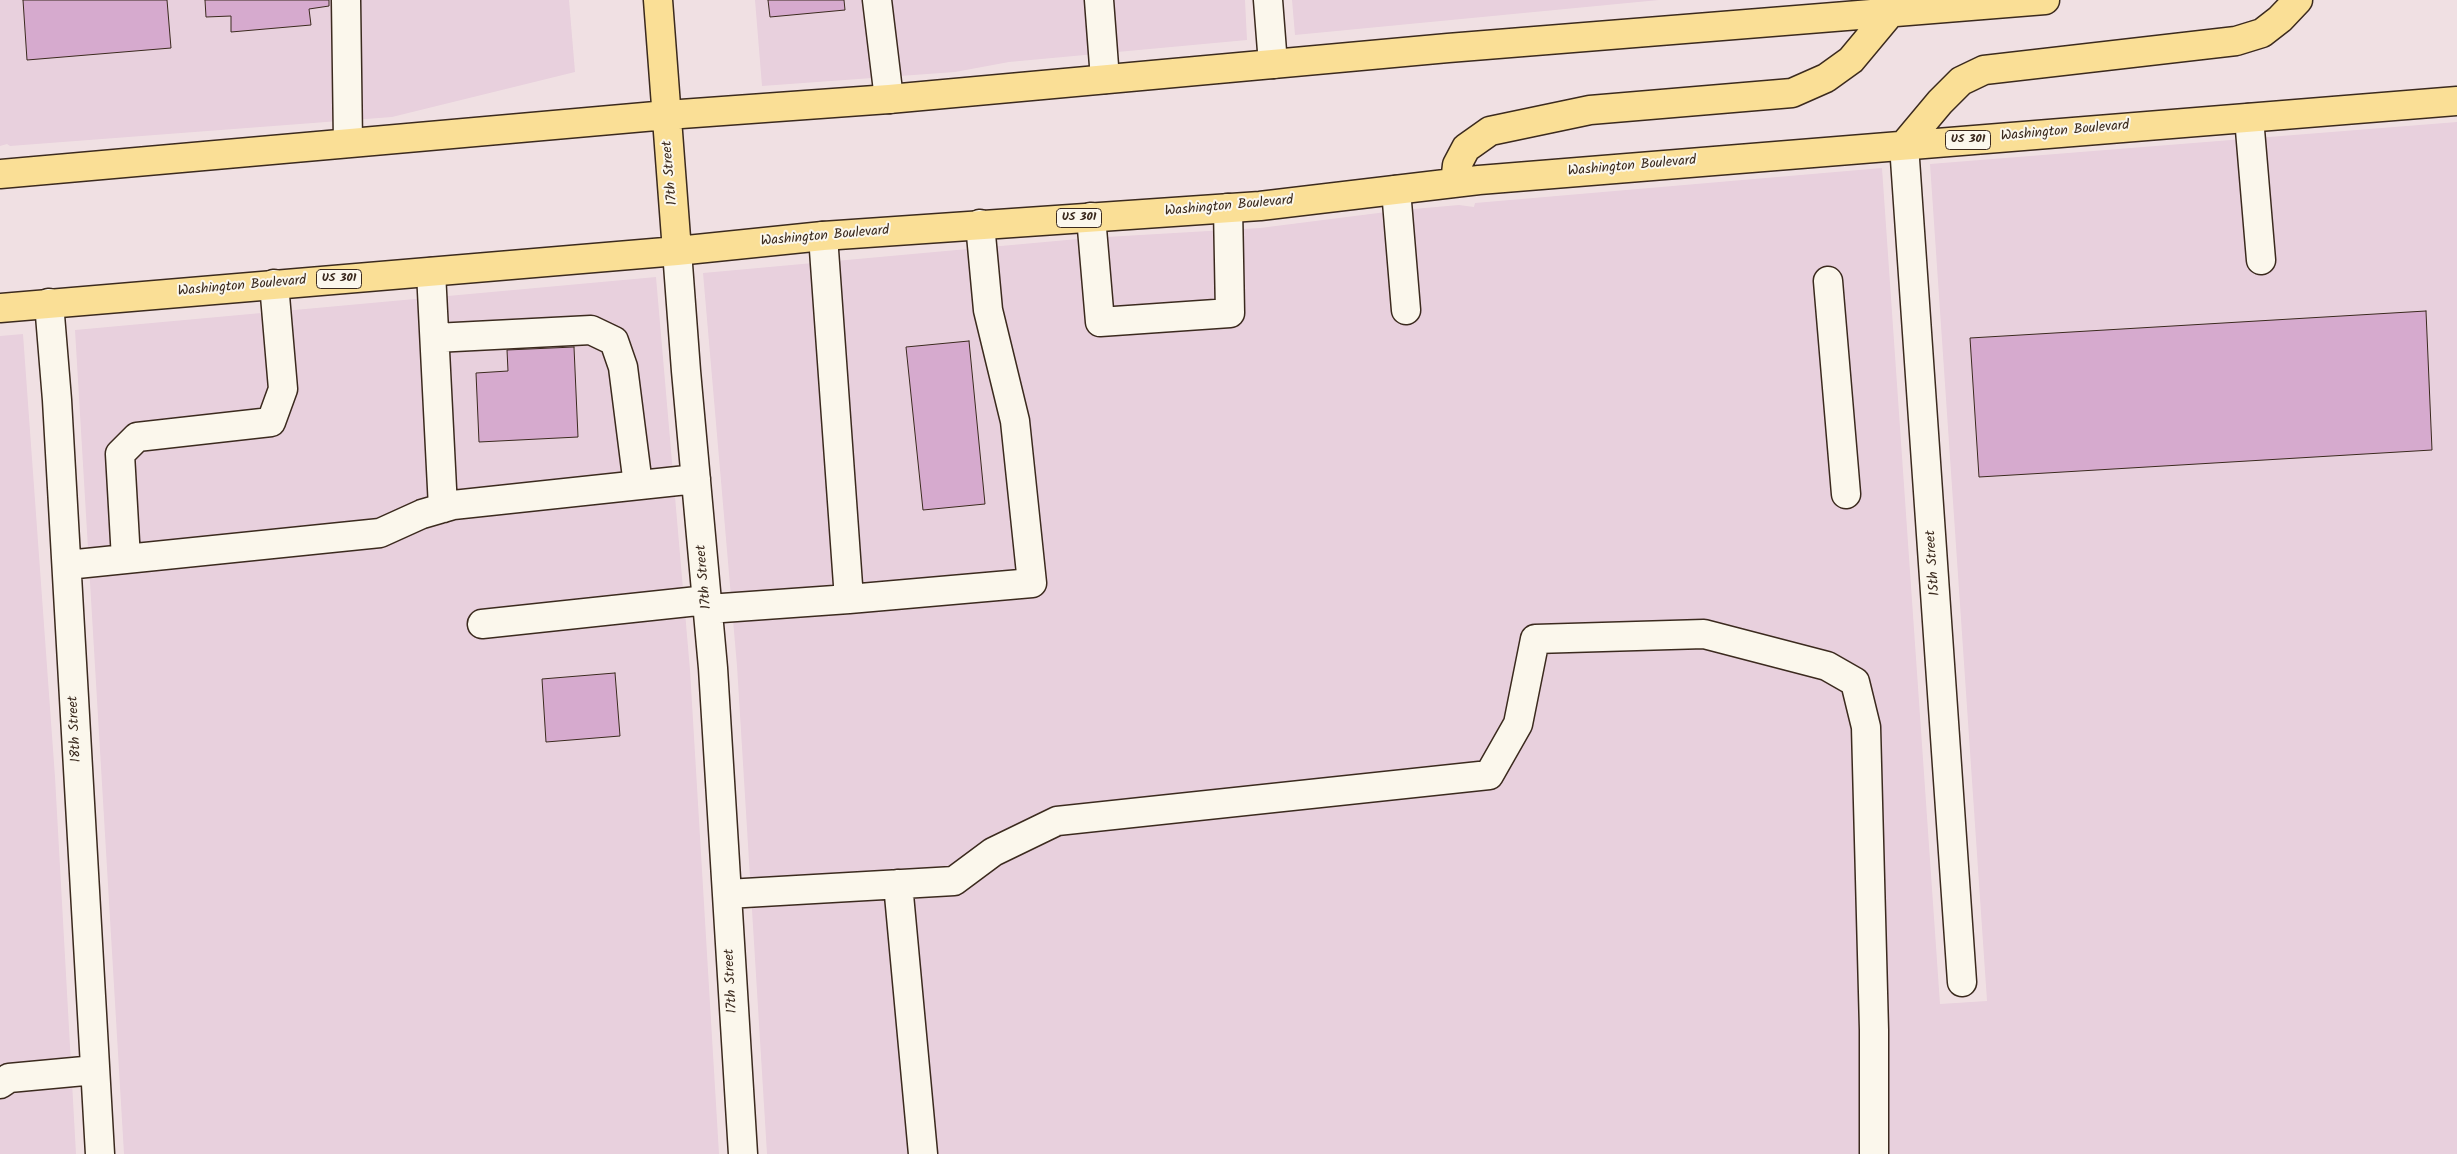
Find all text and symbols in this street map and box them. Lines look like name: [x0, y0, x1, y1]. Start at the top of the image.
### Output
street label: Washington Boulevard: [2000, 118, 2130, 146]
road number: US 301: [1946, 130, 1990, 150]
street label: 17th Street: [660, 140, 682, 206]
street label: Washington Boulevard: [1567, 153, 1697, 181]
street label: Washington Boulevard: [1164, 193, 1294, 221]
road number: US 301: [1056, 208, 1102, 228]
street label: Washington Boulevard: [760, 223, 890, 251]
road number: US 301: [316, 270, 362, 288]
street label: Washington Boulevard: [177, 273, 307, 301]
street label: 15th Street: [1923, 530, 1945, 596]
street label: 17th Street: [694, 544, 716, 610]
street label: 18th Street: [66, 695, 86, 763]
street label: 17th Street: [722, 948, 742, 1014]

